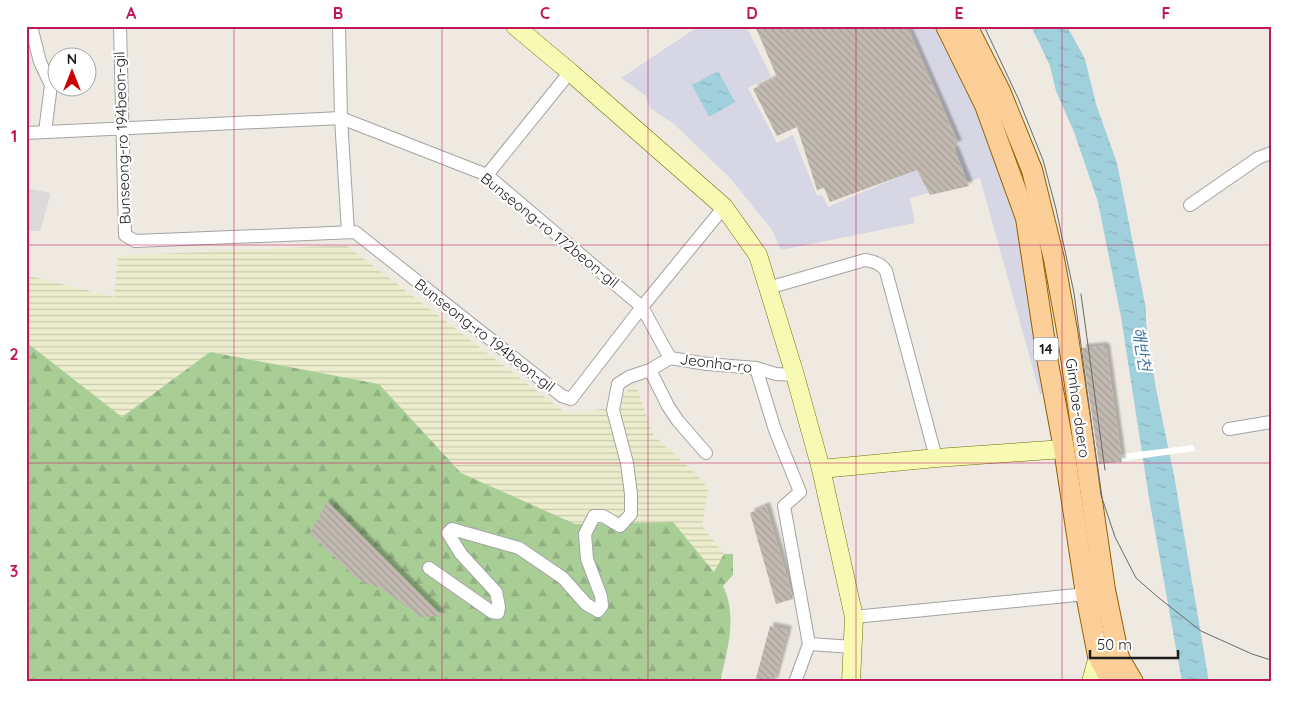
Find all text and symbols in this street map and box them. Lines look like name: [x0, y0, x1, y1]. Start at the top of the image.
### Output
text: A: [126, 3, 137, 23]
text: B: [333, 3, 343, 23]
text: C: [540, 3, 550, 23]
text: D: [746, 3, 758, 23]
text: E: [954, 3, 964, 23]
text: F: [1162, 3, 1171, 23]
north arrow: [48, 48, 98, 98]
text: N: [67, 50, 77, 68]
street label: Bunseong-ro 194beon-gil: [109, 51, 135, 225]
text: 1: [11, 126, 17, 146]
street label: Bunseong-ro 172beon-gil: [477, 168, 623, 292]
street label: Bunseong-ro 194beon-gil: [411, 274, 559, 396]
water label: 해반천: [1128, 326, 1156, 375]
road number: 14: [1034, 338, 1058, 360]
text: 2: [9, 344, 19, 364]
street label: Jeonha-ro: [679, 349, 753, 377]
street label: Gimhae-daero: [1062, 357, 1094, 459]
text: 3: [10, 561, 18, 581]
scale bar: [1090, 628, 1177, 660]
text: 50 m: [1097, 635, 1132, 654]

